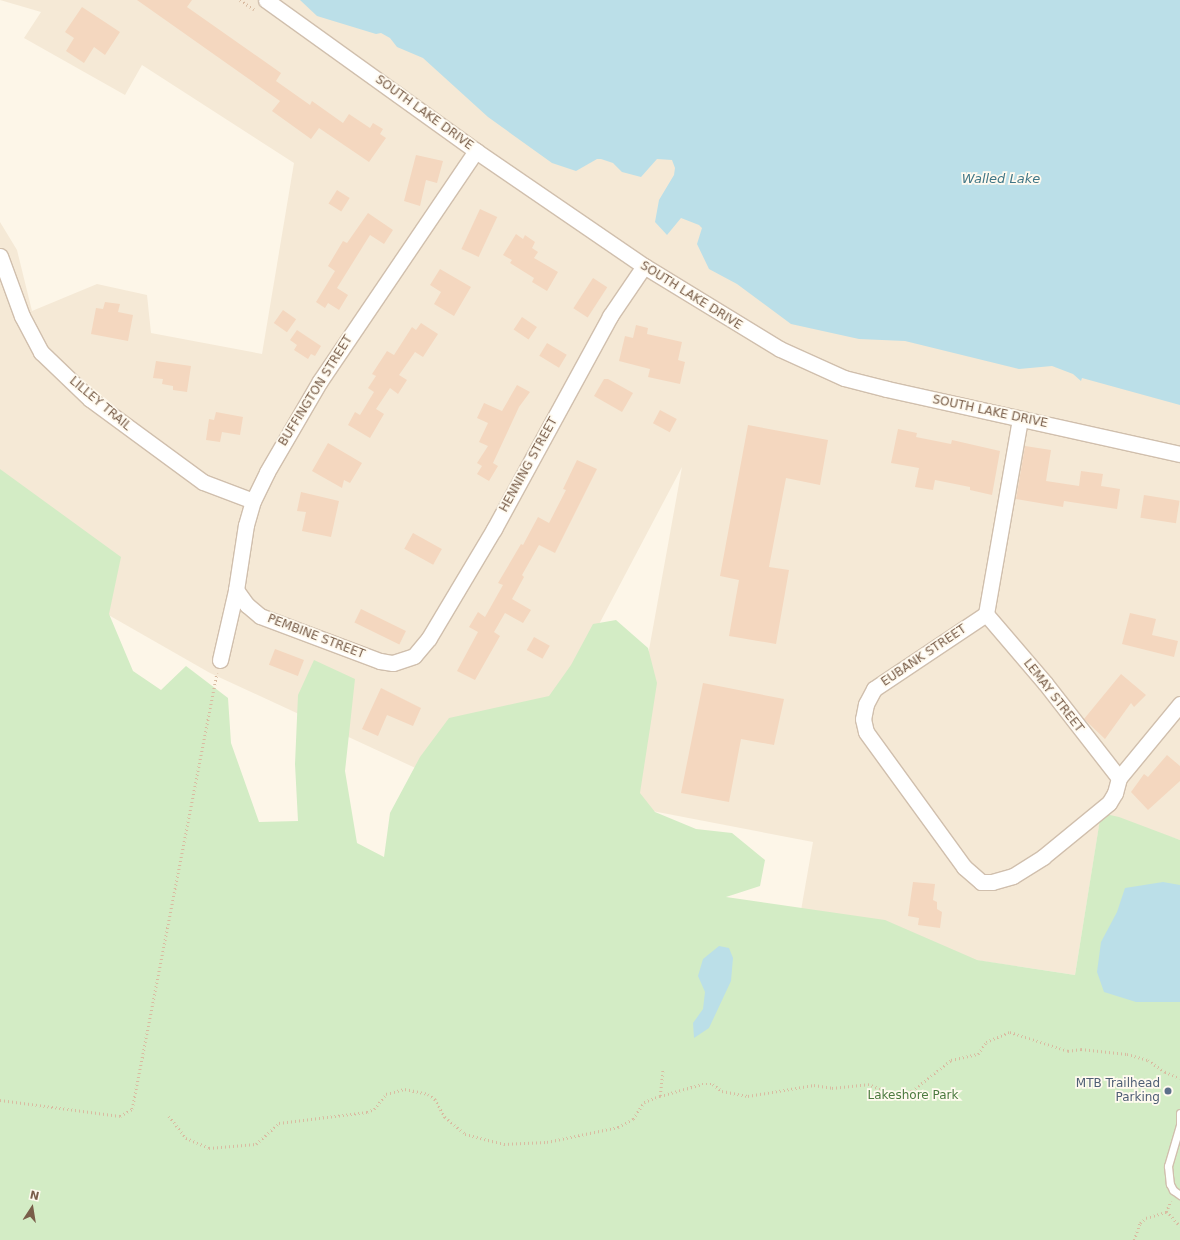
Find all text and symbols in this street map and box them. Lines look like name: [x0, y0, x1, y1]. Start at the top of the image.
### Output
street label: SOUTH LAKE DRIVE: [372, 73, 476, 153]
water label: Walled Lake: [962, 171, 1040, 187]
street label: SOUTH LAKE DRIVE: [637, 259, 745, 333]
street label: BUFFINGTON STREET: [276, 333, 356, 449]
street label: LILLEY TRAIL: [66, 374, 134, 434]
street label: SOUTH LAKE DRIVE: [931, 393, 1049, 431]
street label: HENNING STREET: [497, 415, 561, 515]
street label: PEMBINE STREET: [265, 612, 367, 662]
street label: EUBANK STREET: [879, 622, 969, 690]
street label: LEMAY STREET: [1020, 657, 1086, 735]
place label: MTB Trailhead Parking: [1076, 1077, 1160, 1105]
marker: MTB Trailhead Parking: [1163, 1086, 1173, 1096]
park label: Lakeshore Park: [868, 1089, 958, 1103]
north arrow: [12, 1188, 52, 1228]
text: N: [29, 1188, 40, 1203]

